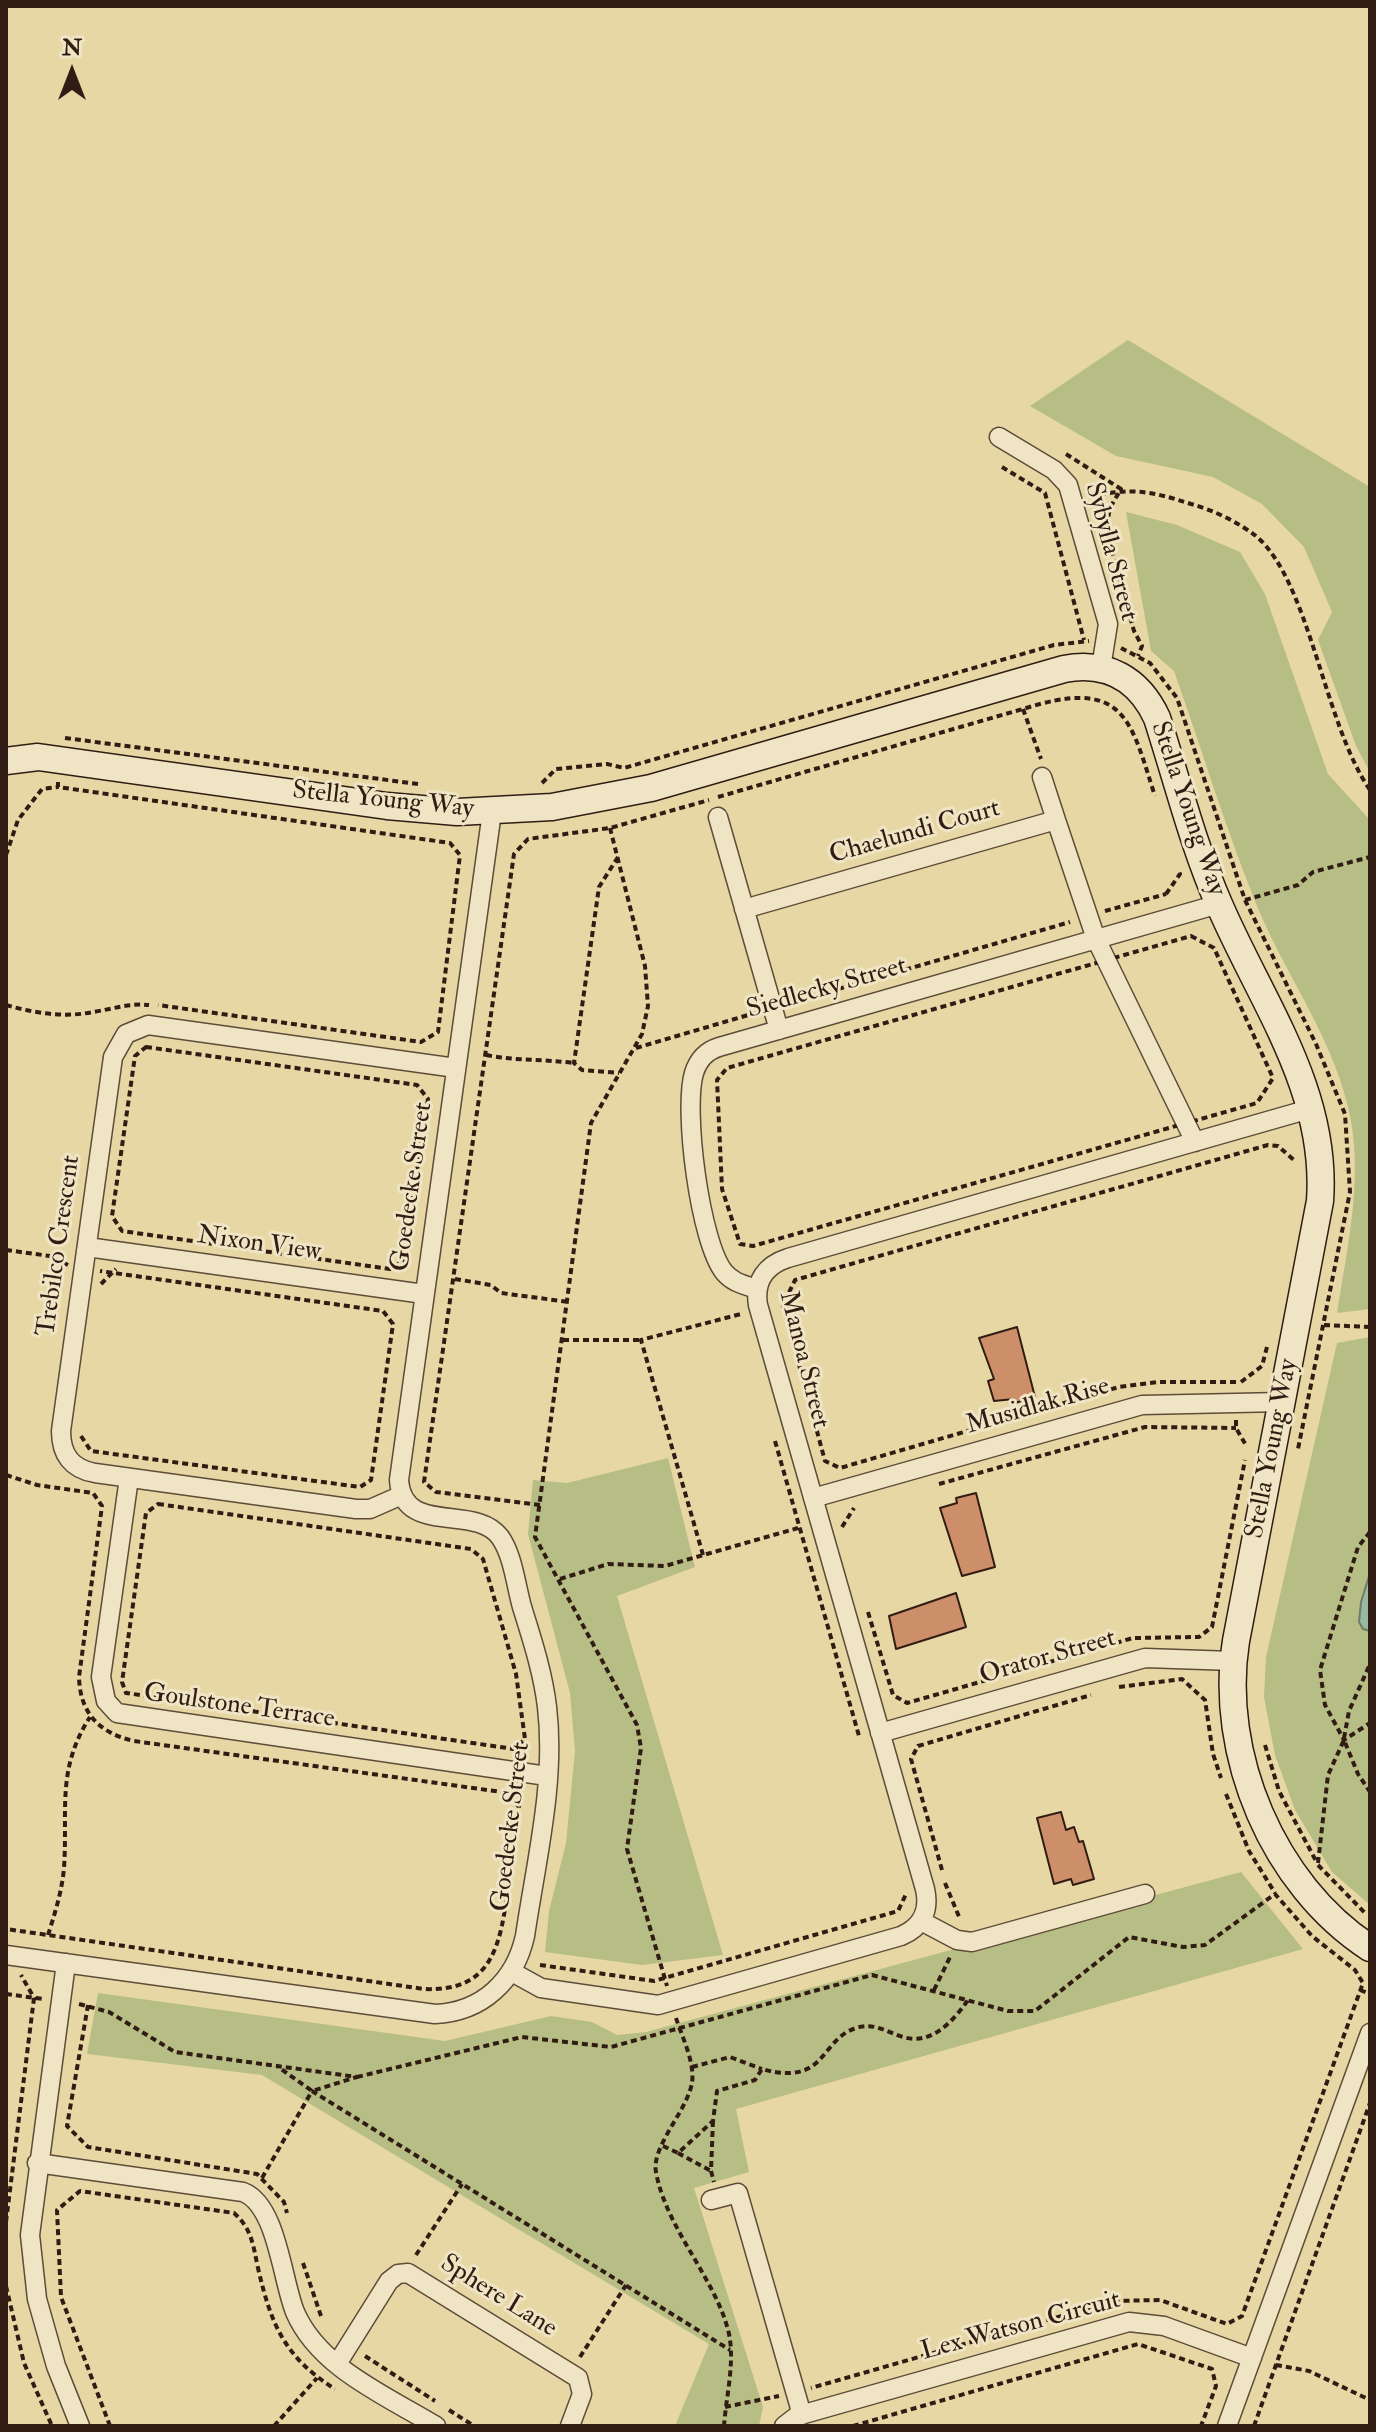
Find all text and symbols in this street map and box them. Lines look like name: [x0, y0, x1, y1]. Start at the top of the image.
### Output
north arrow: [32, 32, 112, 112]
text: N: [62, 34, 82, 62]
street label: Sybylla Street: [1077, 479, 1143, 625]
street label: Stella Young Way: [1143, 718, 1231, 900]
street label: Stella Young Way: [291, 776, 475, 826]
street label: Chaelundi Court: [826, 794, 1004, 872]
street label: Siedlecky Street: [744, 951, 910, 1027]
street label: Goedecke Street: [386, 1100, 440, 1274]
street label: Trebilco Crescent: [32, 1153, 88, 1339]
street label: Nixon View: [195, 1221, 323, 1269]
street label: Manoa Street: [771, 1288, 835, 1432]
street label: Stella Young Way: [1240, 1357, 1306, 1541]
street label: Musidlak Rise: [963, 1372, 1113, 1442]
street label: Orator Street: [976, 1624, 1120, 1692]
street label: Goulstone Terrace: [142, 1678, 336, 1736]
street label: Goedecke Street: [486, 1741, 538, 1913]
street label: Sphere Lane: [434, 2249, 562, 2345]
street label: Lex Watson Circuit: [918, 2285, 1124, 2369]

